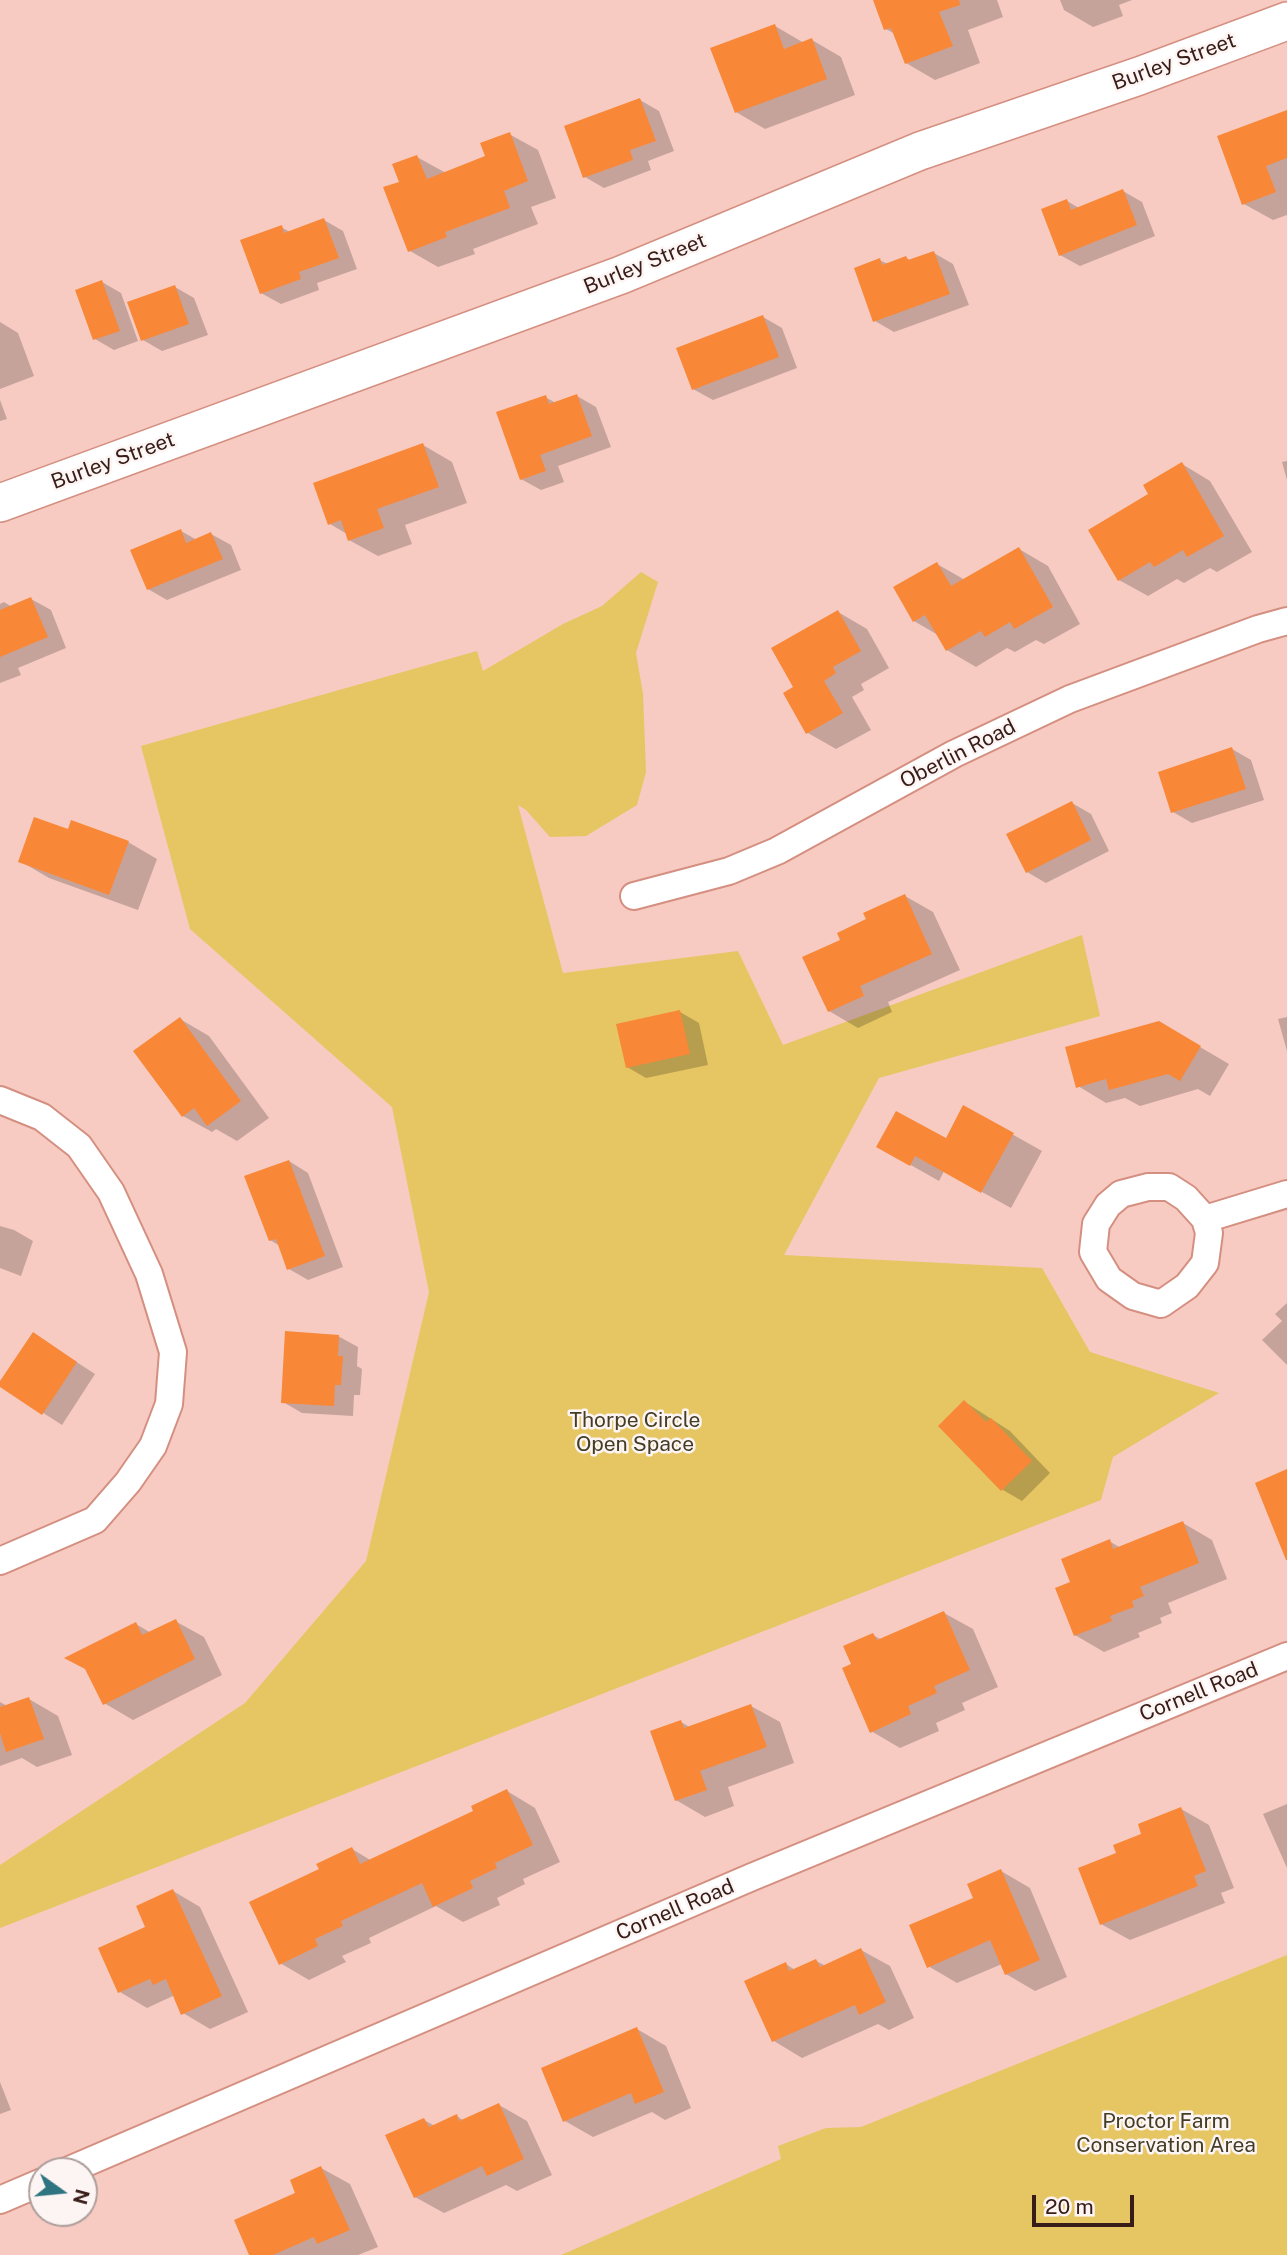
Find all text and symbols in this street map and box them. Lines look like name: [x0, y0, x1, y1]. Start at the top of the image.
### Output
street label: Burley Street: [1109, 28, 1239, 96]
street label: Burley Street: [580, 228, 710, 300]
street label: Burley Street: [48, 427, 178, 495]
street label: Oberlin Road: [896, 714, 1020, 794]
park label: Thorpe Circle Open Space: [569, 1408, 701, 1458]
street label: Cornell Road: [1136, 1657, 1262, 1727]
street label: Cornell Road: [612, 1874, 738, 1946]
park label: Proctor Farm Conservation Area: [1076, 2109, 1256, 2159]
north arrow: [28, 2157, 98, 2227]
scale bar: [1035, 2182, 1136, 2226]
text: N: [69, 2187, 94, 2207]
text: 20 m: [1045, 2194, 1094, 2219]

